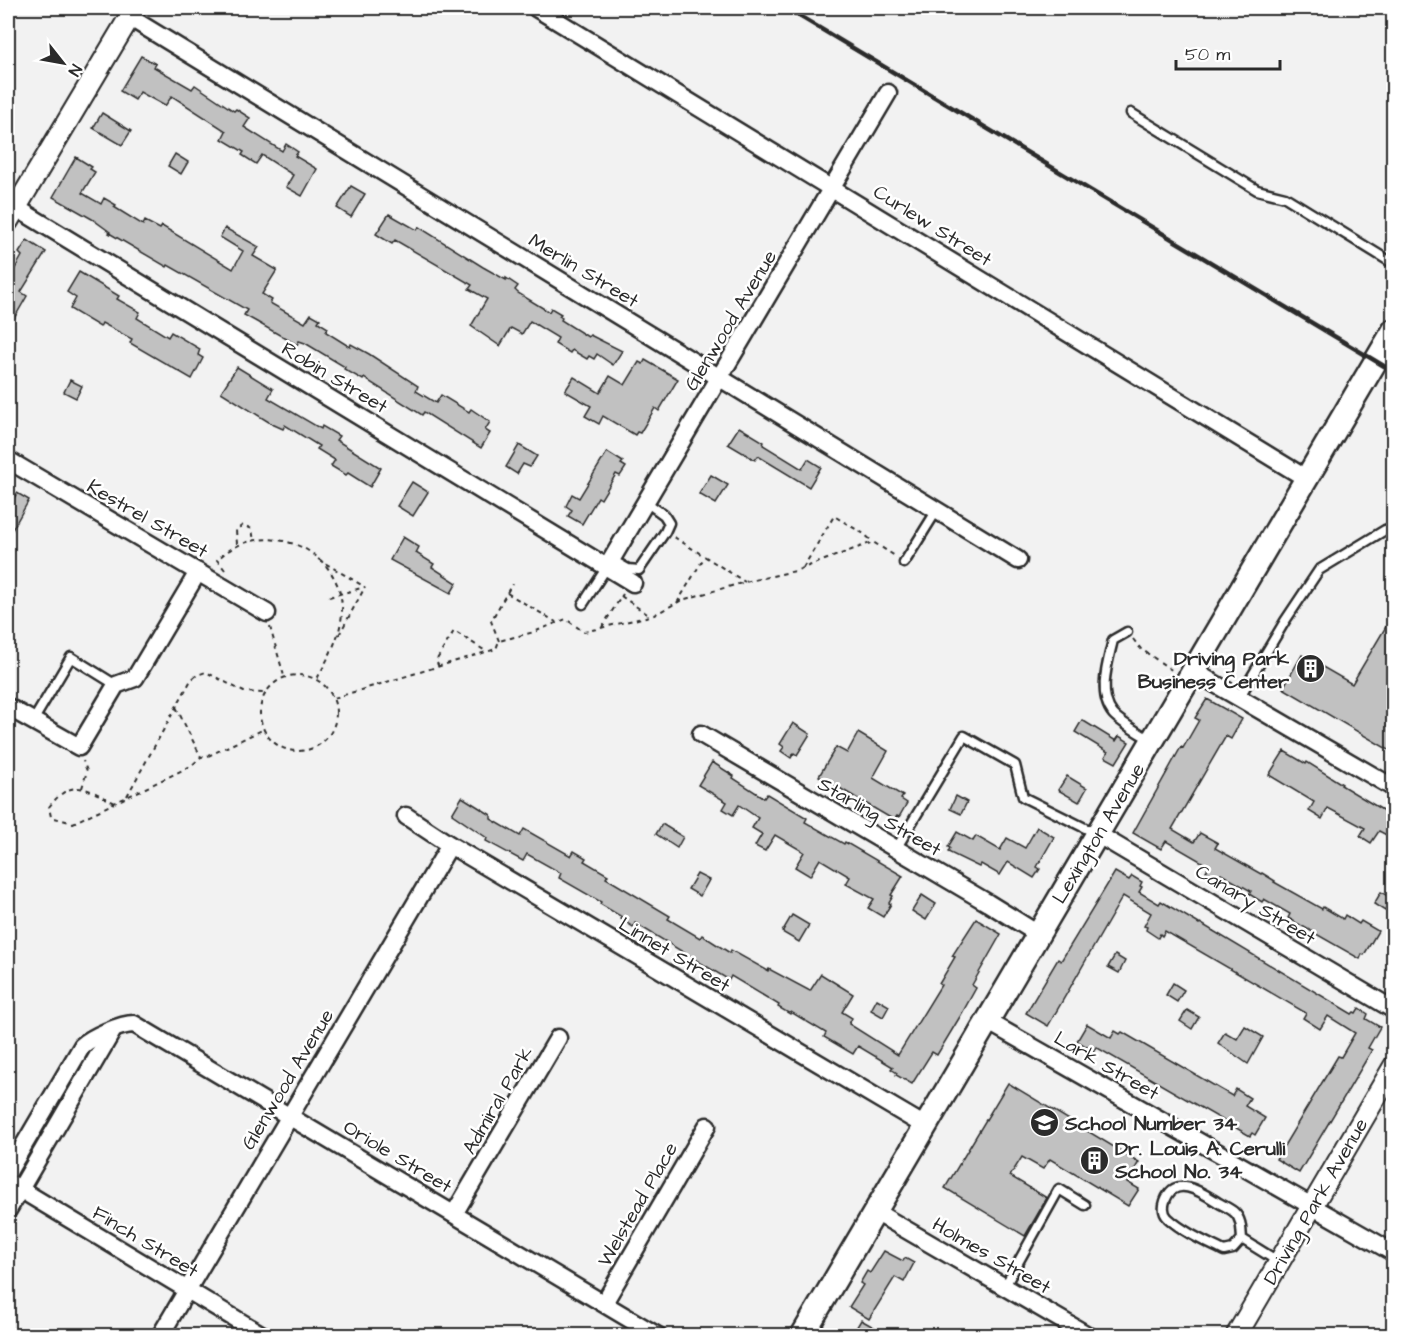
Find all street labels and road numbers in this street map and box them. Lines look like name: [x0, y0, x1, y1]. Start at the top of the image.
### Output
street label: Curlew Street: [868, 178, 997, 274]
street label: Merlin Street: [523, 227, 644, 315]
street label: Glenwood Avenue: [678, 245, 784, 396]
street label: Robin Street: [276, 335, 393, 421]
street label: Kestrel Street: [82, 473, 213, 565]
street label: Lexington Avenue: [1046, 758, 1153, 910]
street label: Starling Street: [812, 770, 946, 864]
street label: Canary Street: [1189, 858, 1321, 953]
street label: Linnet Street: [613, 911, 735, 999]
street label: Glenwood Avenue: [235, 1004, 341, 1155]
street label: Lark Street: [1049, 1024, 1164, 1107]
street label: Admiral Park: [456, 1041, 540, 1160]
street label: Oriole Street: [338, 1113, 457, 1200]
street label: Driving Park Avenue: [1257, 1113, 1376, 1290]
street label: Welstead Place: [591, 1137, 685, 1272]
street label: Finch Street: [87, 1199, 204, 1285]
street label: Holmes Street: [927, 1211, 1056, 1301]

